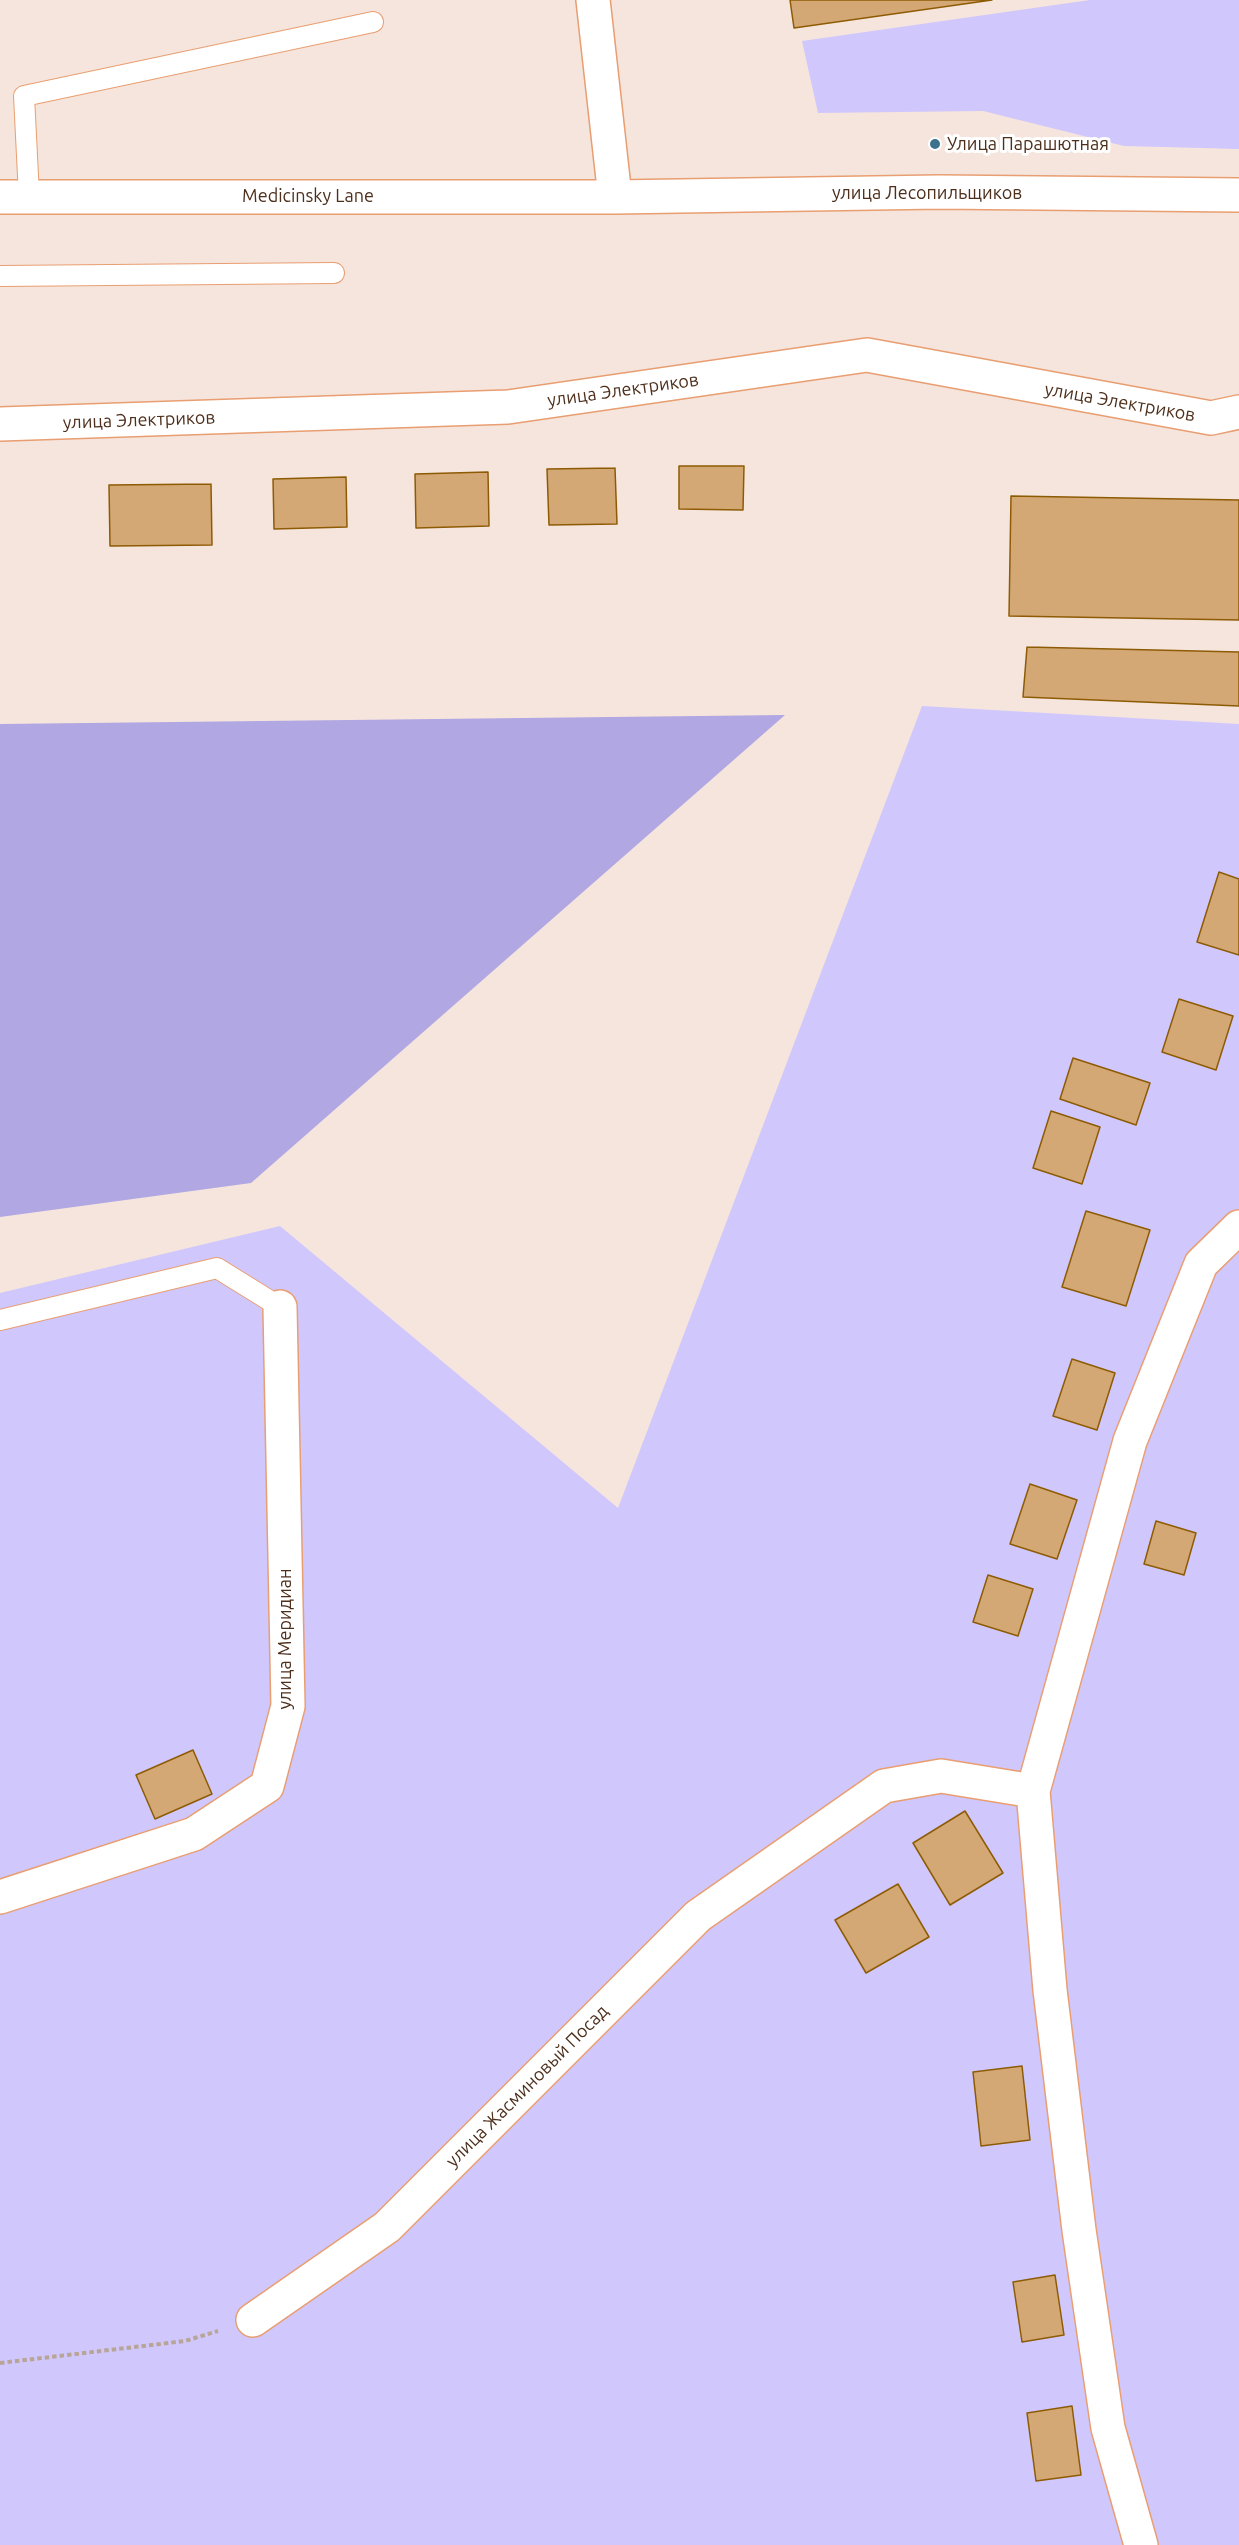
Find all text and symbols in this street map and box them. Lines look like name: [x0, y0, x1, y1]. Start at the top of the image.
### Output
place label: Улица Парашютная: [947, 133, 1109, 155]
marker: Улица Парашютная: [928, 137, 942, 151]
street label: улица Лесопильщиков: [832, 182, 1022, 204]
street label: Medicinsky Lane: [242, 185, 374, 207]
street label: улица Электриков: [546, 369, 700, 411]
street label: улица Электриков: [1043, 378, 1197, 426]
street label: улица Электриков: [62, 407, 216, 433]
street label: улица Меридиан: [274, 1568, 296, 1710]
street label: улица Жасминовый Посад: [441, 2000, 613, 2172]

